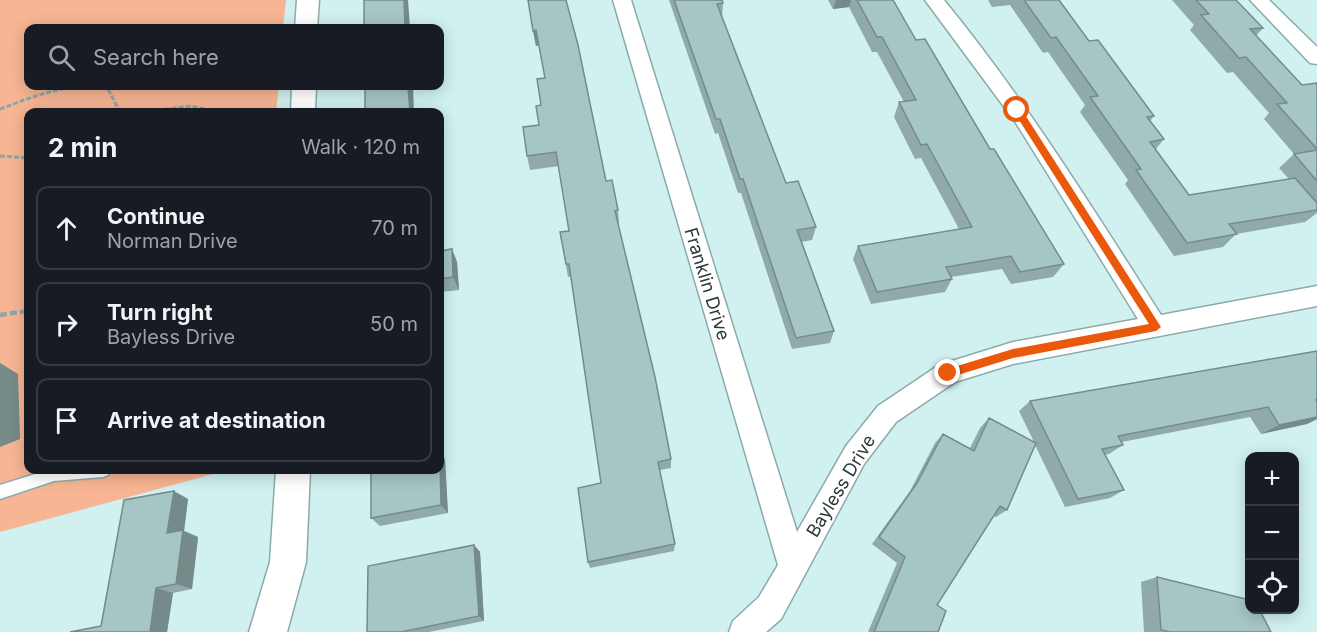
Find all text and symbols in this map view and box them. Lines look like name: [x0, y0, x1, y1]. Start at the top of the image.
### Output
search box: [24, 24, 444, 90]
icon: search: [45, 41, 78, 74]
text: Search here: [93, 44, 219, 70]
route start: [1003, 96, 1029, 122]
text: 2 min: [48, 132, 118, 163]
text: Walk · 120 m: [301, 135, 420, 159]
text: Continue: [107, 203, 205, 229]
icon: ahead: [50, 212, 83, 245]
text: 70 m: [371, 216, 418, 240]
street label: Franklin Drive: [680, 225, 735, 343]
text: Norman Drive: [107, 229, 238, 253]
text: Turn right: [107, 299, 213, 325]
icon: right: [50, 308, 83, 341]
text: 50 m: [370, 312, 418, 336]
text: Bayless Drive: [107, 325, 235, 349]
route end: [934, 359, 960, 385]
icon: arrive: [50, 404, 83, 437]
text: Arrive at destination: [107, 407, 326, 433]
street label: Bayless Drive: [802, 431, 879, 541]
map controls: [1245, 452, 1299, 614]
button: +: [1245, 452, 1299, 506]
button: −: [1245, 506, 1299, 560]
button: locate: [1245, 560, 1299, 614]

